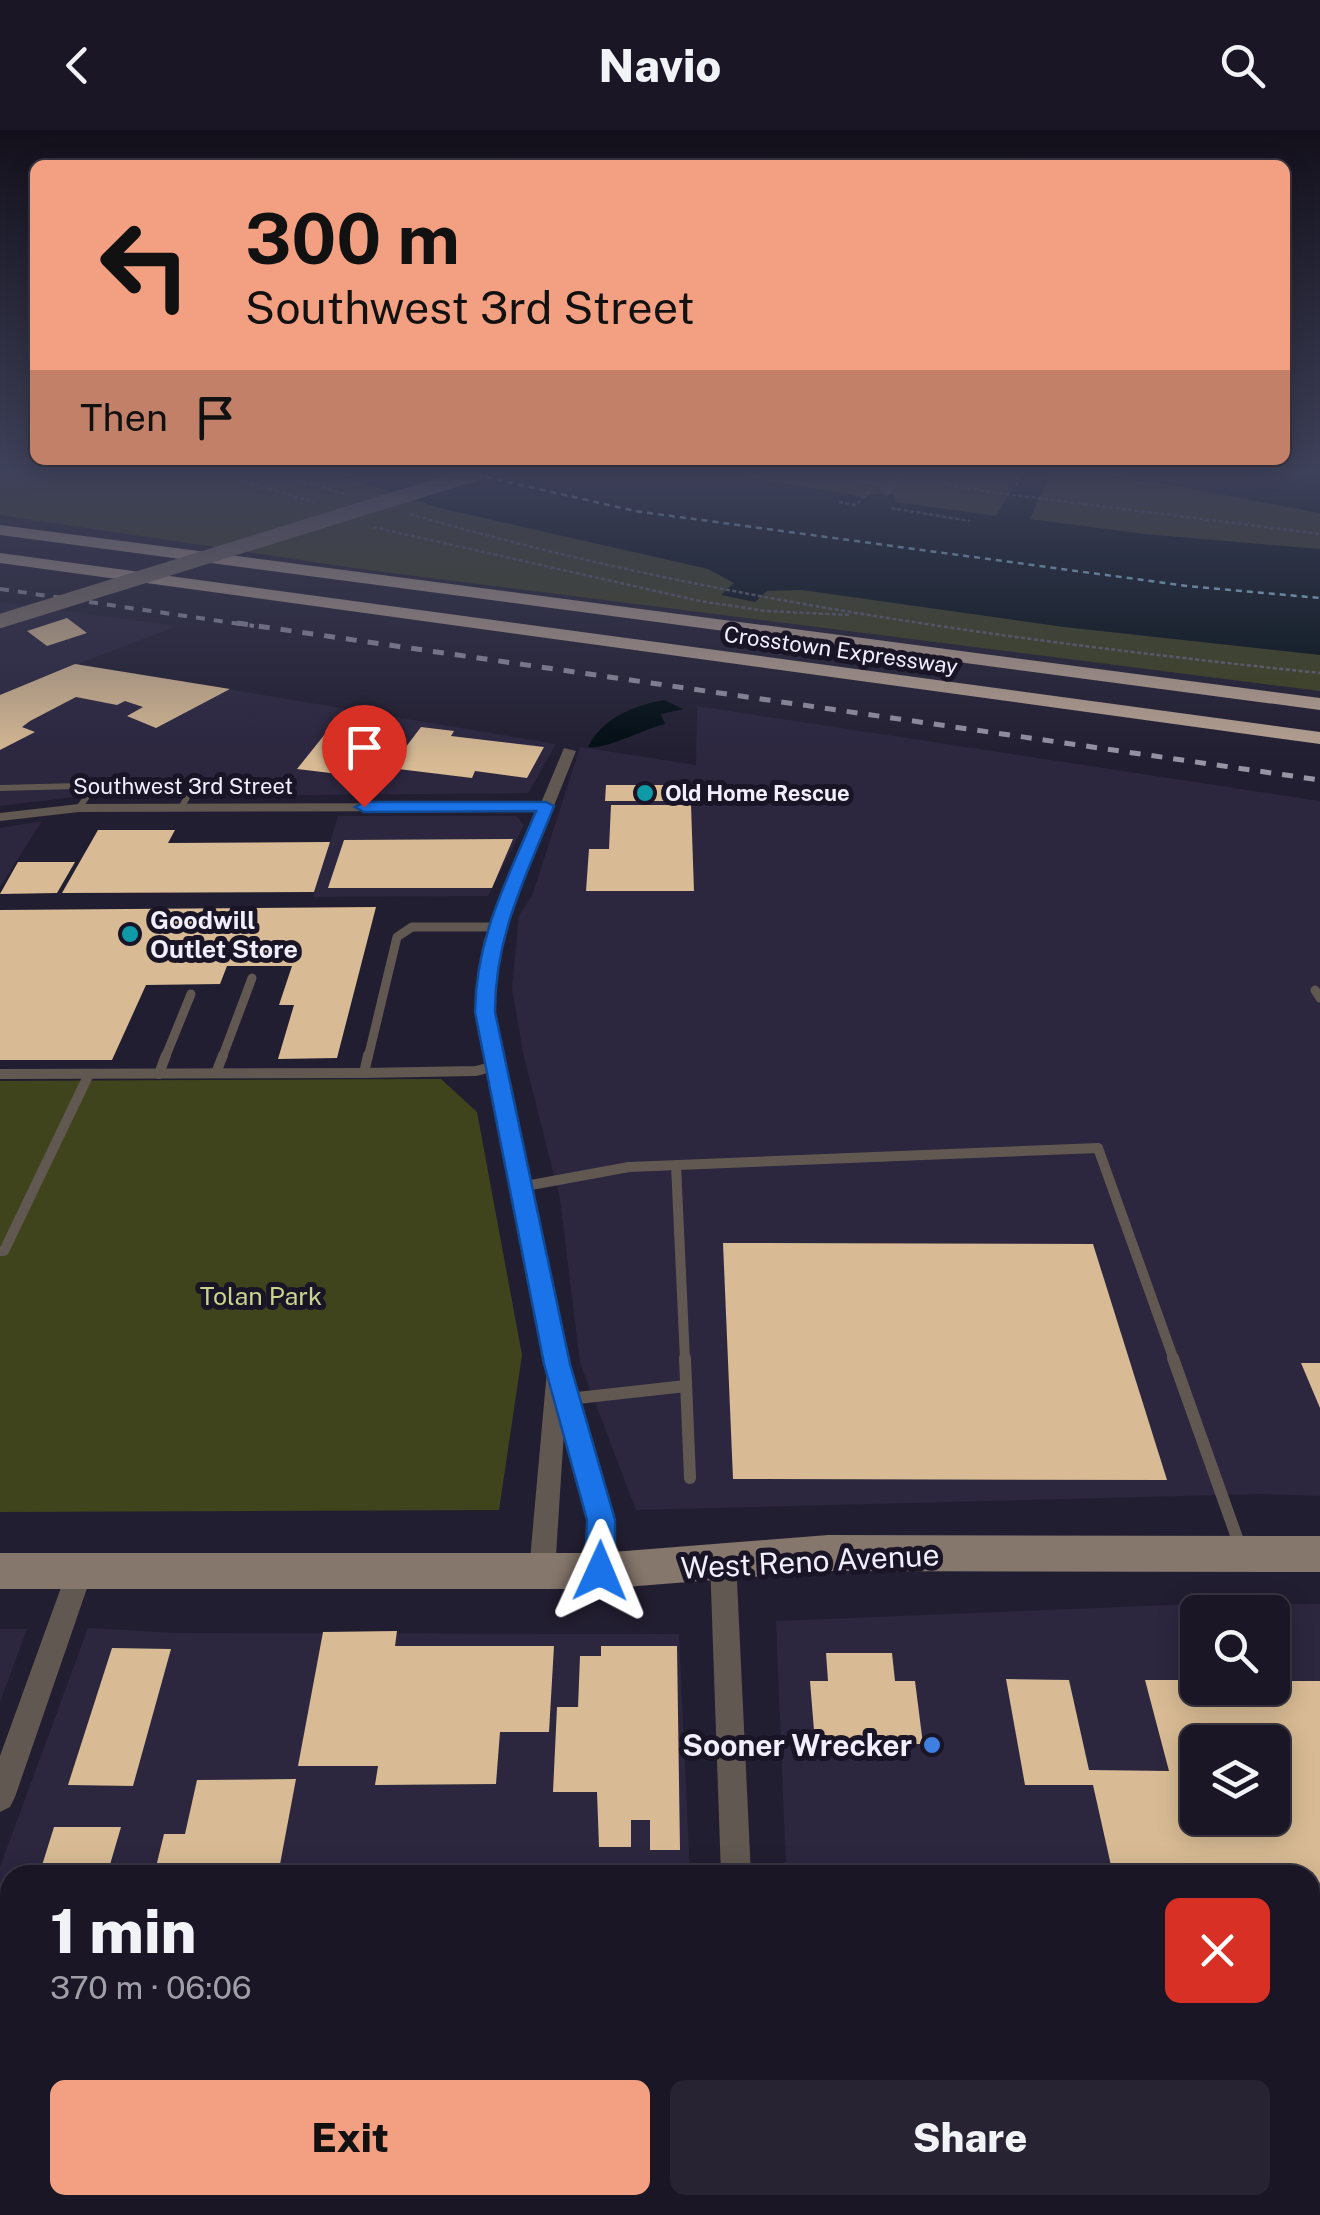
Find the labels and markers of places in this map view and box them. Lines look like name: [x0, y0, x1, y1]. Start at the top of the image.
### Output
pin: [322, 705, 407, 808]
place label: Old Home Rescue: [665, 780, 850, 806]
marker: Old Home Rescue: [634, 782, 656, 804]
place label: Goodwill Outlet Store: [150, 905, 298, 964]
marker: Goodwill Outlet Store: [119, 923, 141, 945]
place label: Sooner Wrecker: [682, 1727, 912, 1763]
marker: Sooner Wrecker: [921, 1734, 943, 1756]

